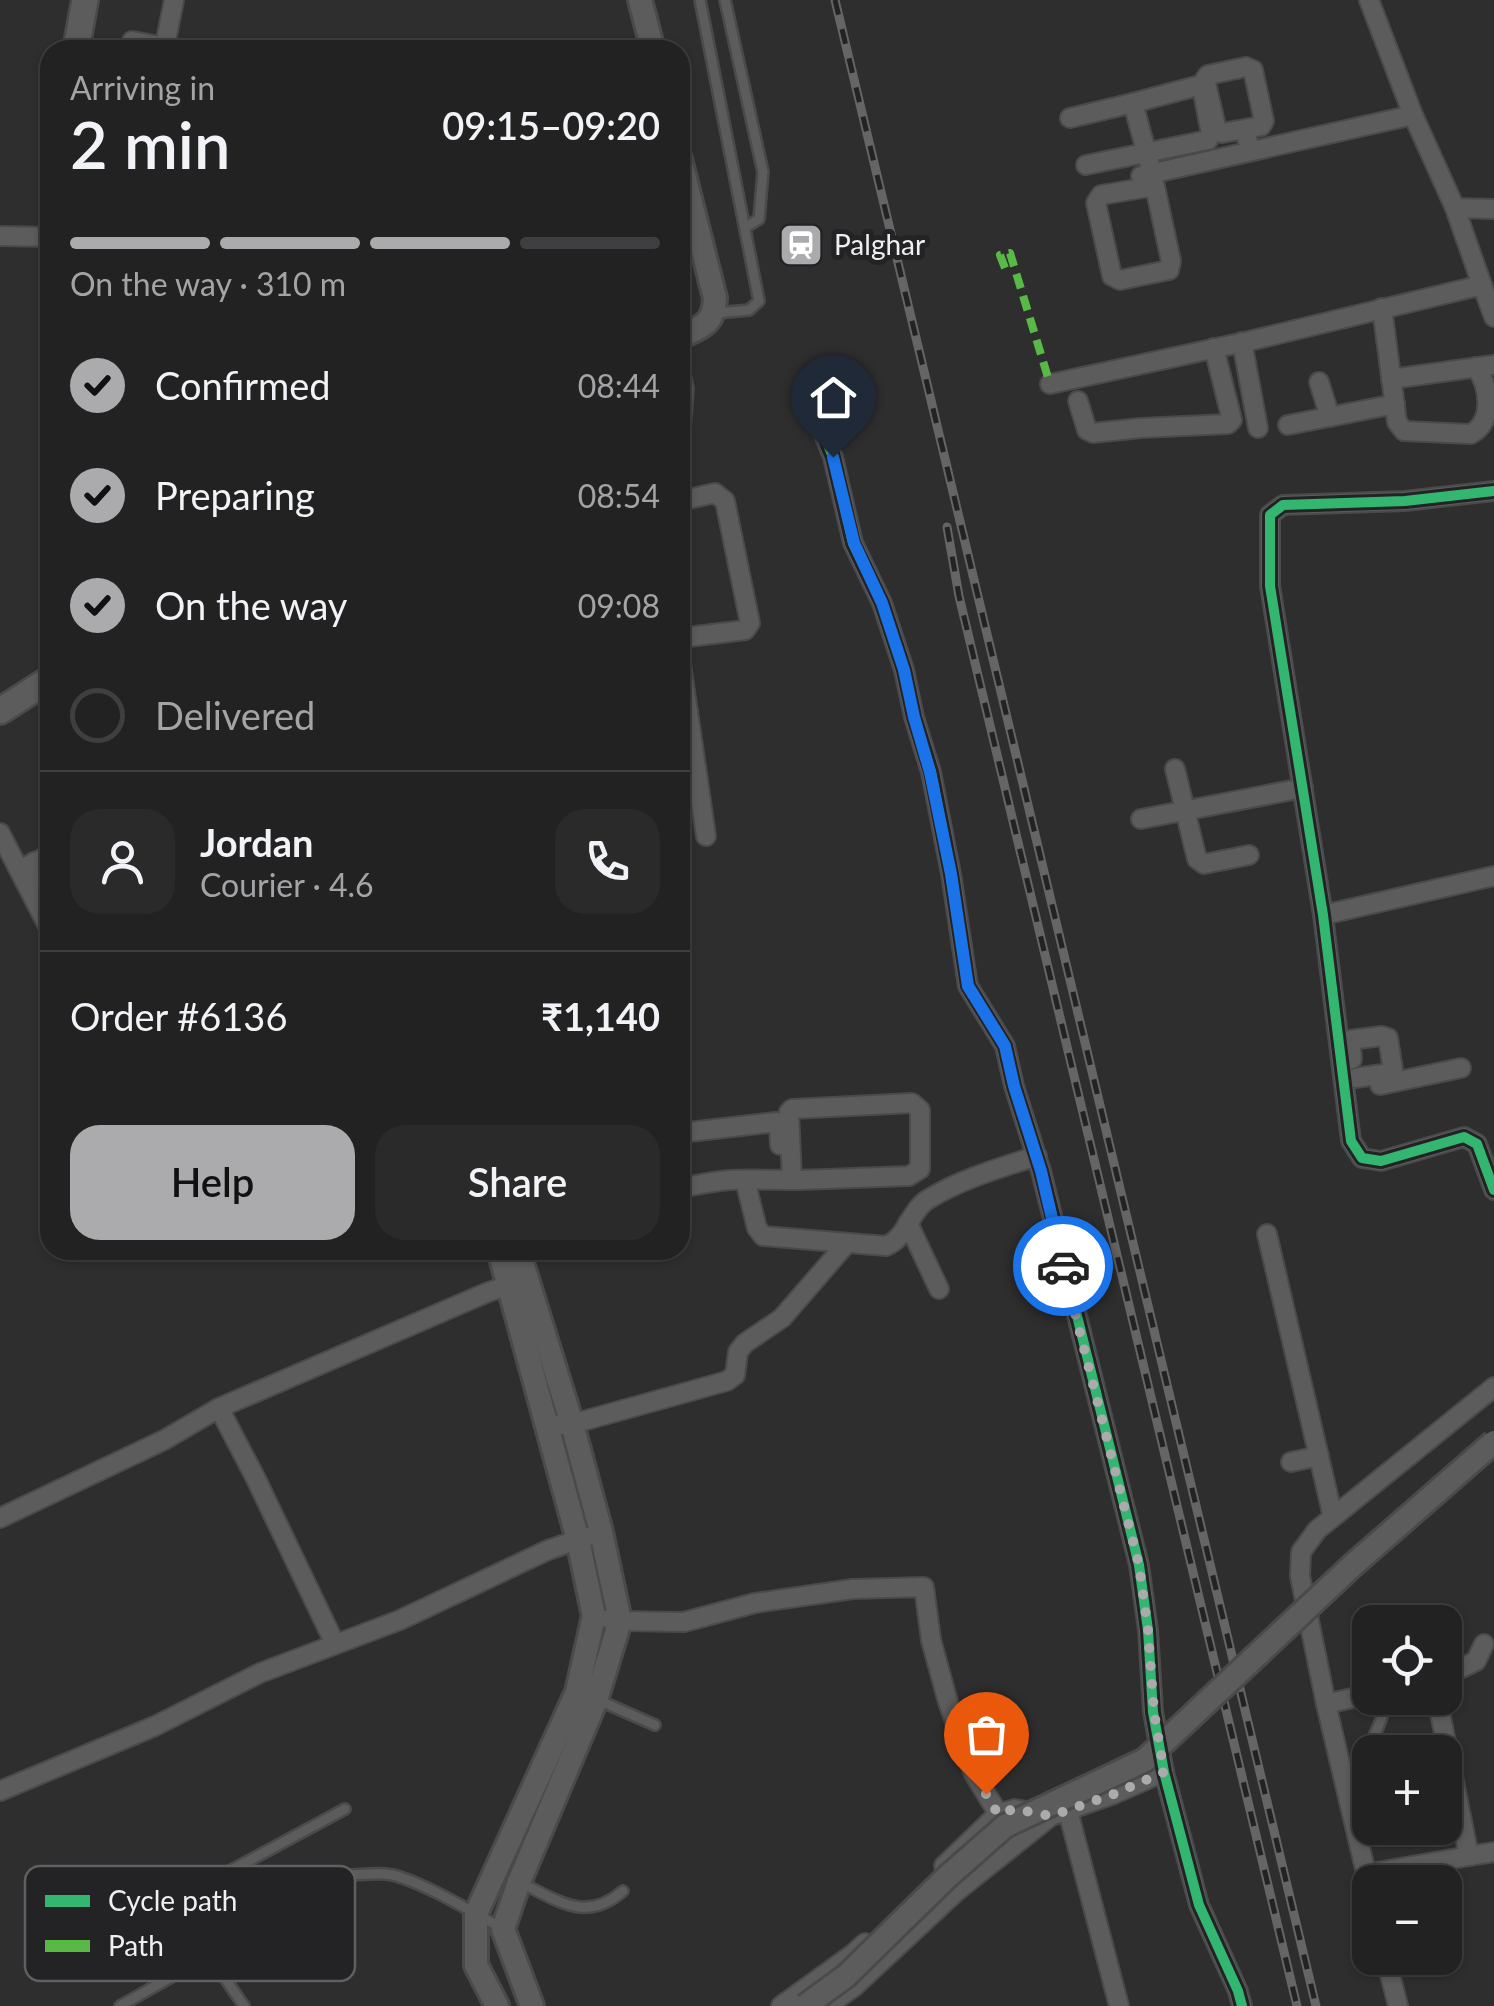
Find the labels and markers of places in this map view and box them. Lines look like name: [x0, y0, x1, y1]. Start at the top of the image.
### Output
station icon: Palghar: [778, 222, 824, 268]
place label: Palghar: [834, 227, 925, 261]
pin: [791, 355, 876, 458]
pin: [944, 1692, 1029, 1795]

